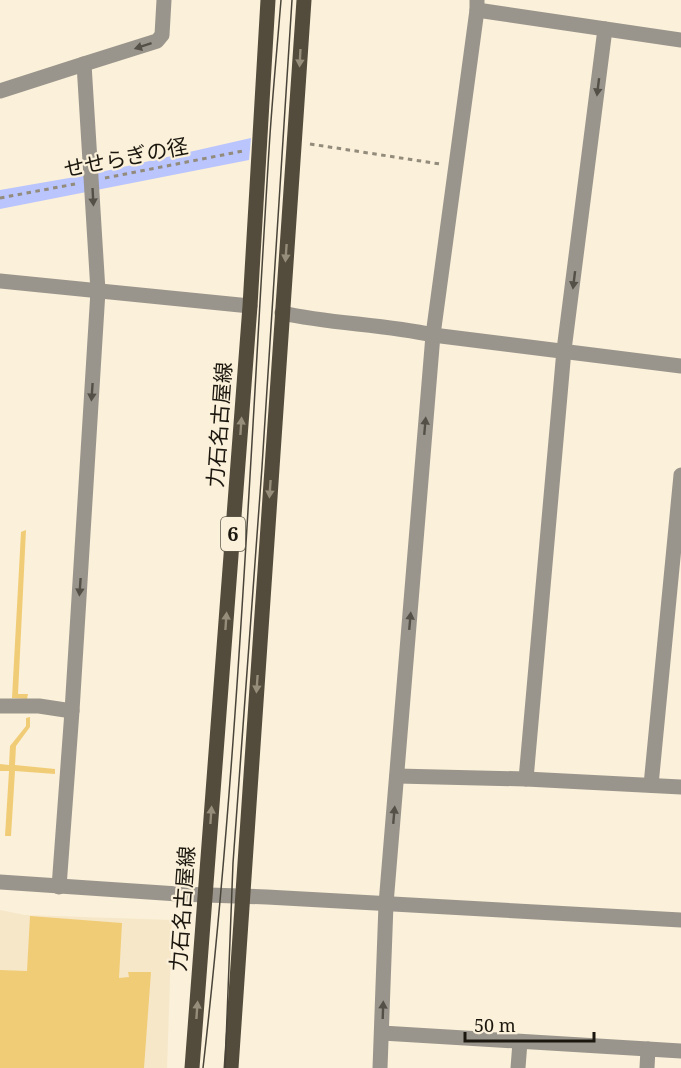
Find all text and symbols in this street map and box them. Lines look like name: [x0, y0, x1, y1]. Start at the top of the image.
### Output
one-way arrow: [134, 42, 152, 51]
one-way arrow: [296, 49, 305, 68]
one-way arrow: [593, 77, 602, 96]
street label: せせらぎの径: [61, 131, 190, 183]
one-way arrow: [89, 188, 98, 207]
one-way arrow: [281, 243, 291, 262]
one-way arrow: [569, 271, 578, 290]
street label: 力石名古屋線: [201, 361, 237, 489]
one-way arrow: [88, 383, 97, 402]
one-way arrow: [236, 417, 246, 436]
one-way arrow: [421, 417, 430, 436]
one-way arrow: [265, 480, 274, 499]
road number: 6: [221, 517, 245, 551]
one-way arrow: [75, 577, 85, 596]
one-way arrow: [221, 611, 231, 630]
one-way arrow: [405, 611, 414, 630]
one-way arrow: [252, 674, 261, 693]
one-way arrow: [389, 805, 398, 824]
one-way arrow: [206, 806, 216, 825]
street label: 力石名古屋線: [164, 845, 200, 973]
one-way arrow: [192, 1000, 201, 1019]
one-way arrow: [378, 1000, 388, 1019]
scale bar: [465, 1005, 594, 1043]
text: 50 m: [474, 1013, 516, 1037]

